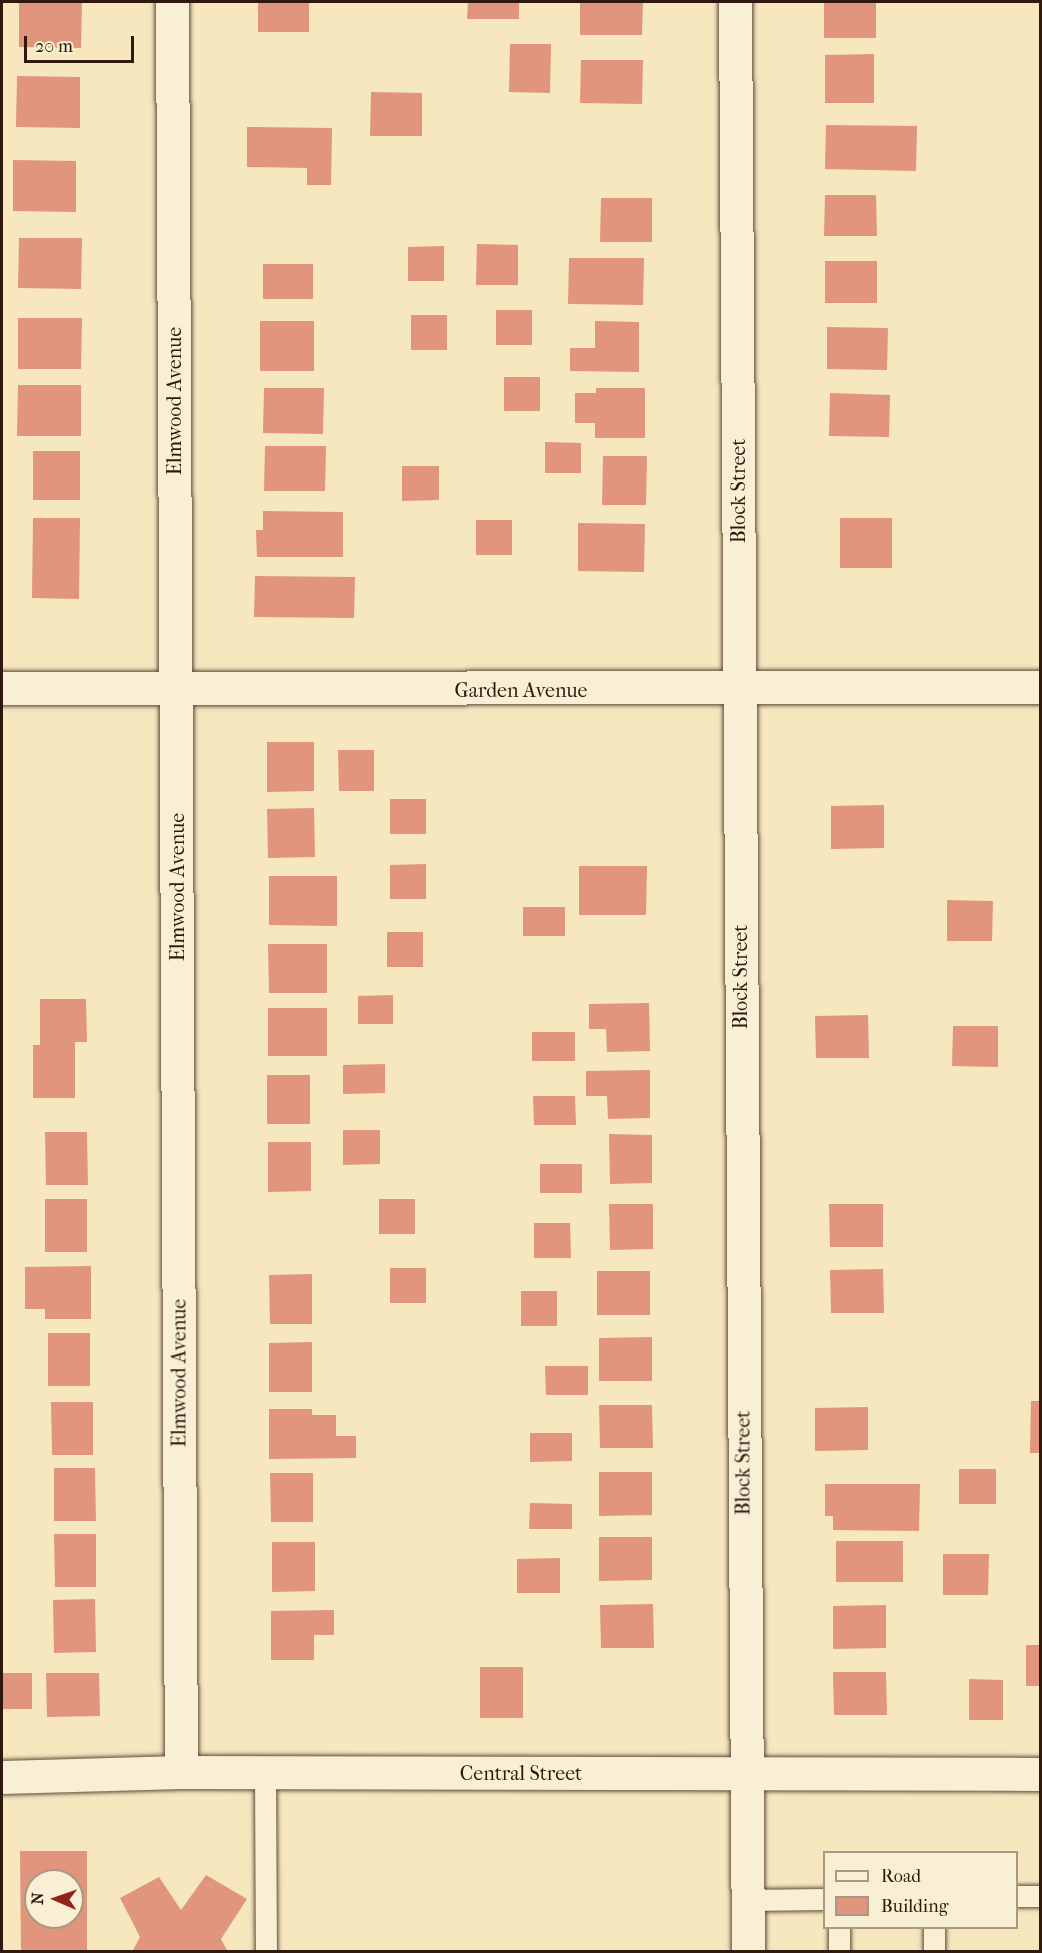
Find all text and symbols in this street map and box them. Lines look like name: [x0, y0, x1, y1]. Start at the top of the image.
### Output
scale bar: [27, 24, 136, 62]
text: 20 m: [35, 36, 73, 57]
street label: Elmwood Avenue: [162, 327, 186, 475]
street label: Block Street: [726, 439, 750, 543]
street label: Garden Avenue: [455, 678, 587, 702]
street label: Elmwood Avenue: [165, 813, 189, 961]
street label: Block Street: [728, 925, 752, 1029]
street label: Elmwood Avenue: [167, 1299, 191, 1447]
street label: Block Street: [731, 1411, 755, 1515]
street label: Central Street: [460, 1761, 582, 1785]
legend: [823, 1851, 1018, 1929]
text: Road: [881, 1866, 921, 1887]
north arrow: [24, 1869, 84, 1929]
text: N: [28, 1892, 47, 1905]
text: Building: [881, 1896, 948, 1917]

